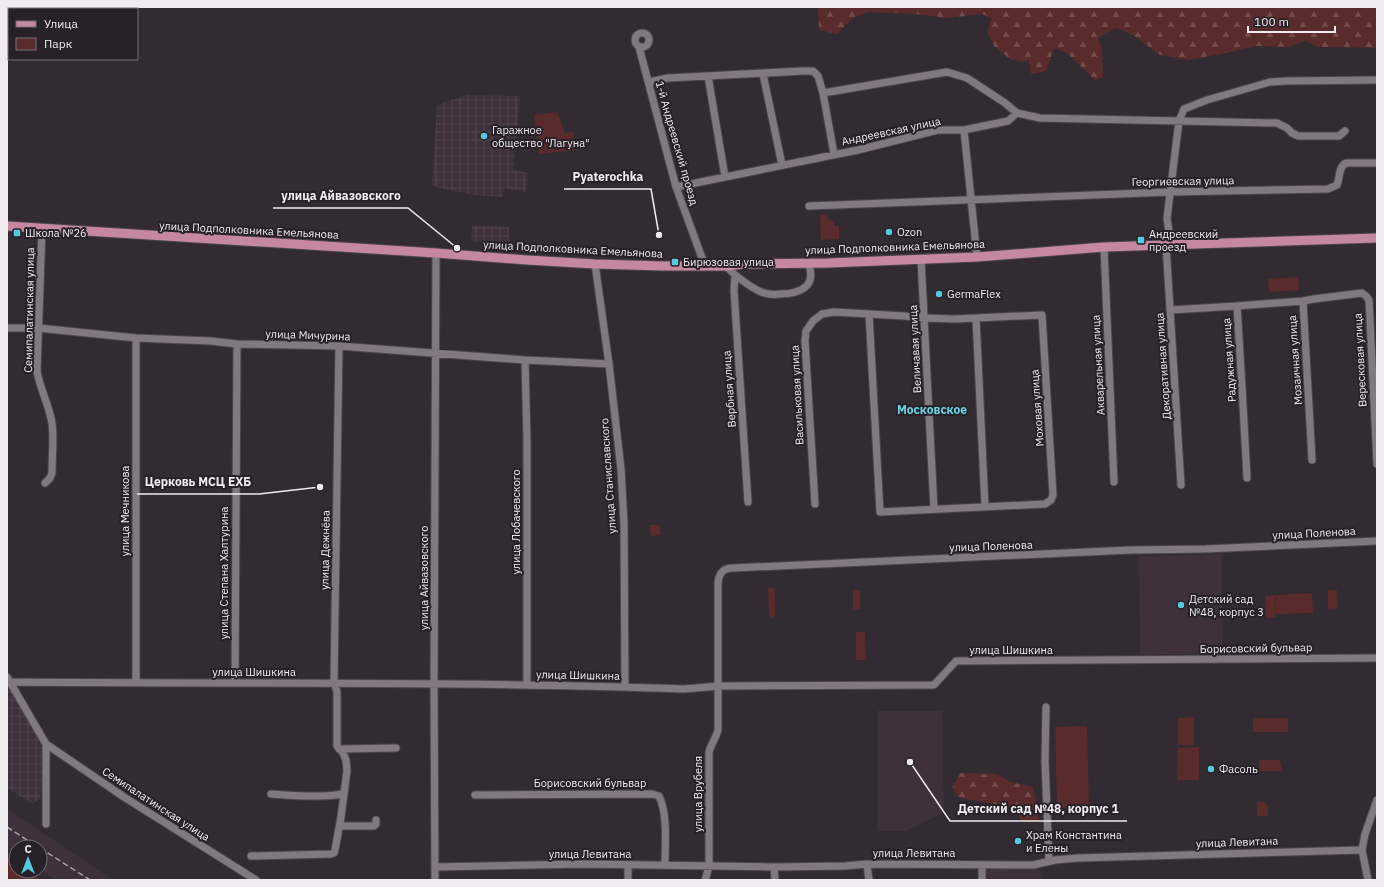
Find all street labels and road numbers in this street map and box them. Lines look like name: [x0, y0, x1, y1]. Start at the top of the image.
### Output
street label: 1-й Андреевский проезд: [653, 79, 702, 207]
street label: Андреевская улица: [840, 114, 942, 148]
street label: Георгиевская улица: [1132, 173, 1235, 189]
street label: улица Подполковника Емельянова: [159, 218, 339, 242]
street label: улица Подполковника Емельянова: [483, 237, 663, 261]
street label: улица Подполковника Емельянова: [805, 237, 985, 257]
street label: Семипалатинская улица: [21, 247, 37, 373]
street label: Величавая улица: [906, 304, 924, 394]
street label: Декоративная улица: [1152, 312, 1174, 420]
street label: Вересковая улица: [1351, 313, 1369, 407]
street label: Акварельная улица: [1088, 314, 1108, 416]
street label: Мозаичная улица: [1285, 314, 1305, 405]
street label: Радужная улица: [1219, 317, 1239, 403]
street label: улица Мичурина: [265, 327, 351, 343]
street label: Васильковая улица: [787, 345, 807, 445]
street label: Вербная улица: [719, 350, 739, 428]
street label: Моховая улица: [1027, 369, 1047, 447]
street label: улица Станиславского: [597, 418, 619, 534]
street label: улица Мечникова: [118, 465, 132, 556]
street label: улица Лобачевского: [509, 469, 523, 575]
street label: улица Степана Халтурина: [217, 506, 231, 639]
street label: улица Дежнёва: [317, 510, 333, 590]
street label: улица Поленова: [1272, 524, 1356, 542]
street label: улица Айвазовского: [417, 526, 431, 630]
street label: улица Поленова: [949, 538, 1033, 554]
street label: Борисовский бульвар: [1200, 640, 1312, 656]
street label: улица Шишкина: [969, 643, 1053, 657]
street label: улица Шишкина: [212, 665, 296, 679]
street label: улица Шишкина: [536, 667, 620, 683]
street label: улица Врубеля: [691, 756, 705, 832]
street label: Семипалатинская улица: [100, 764, 213, 844]
street label: Борисовский бульвар: [534, 776, 646, 790]
street label: улица Левитана: [1196, 834, 1279, 850]
street label: улица Левитана: [873, 846, 955, 860]
street label: улица Левитана: [549, 847, 631, 861]

